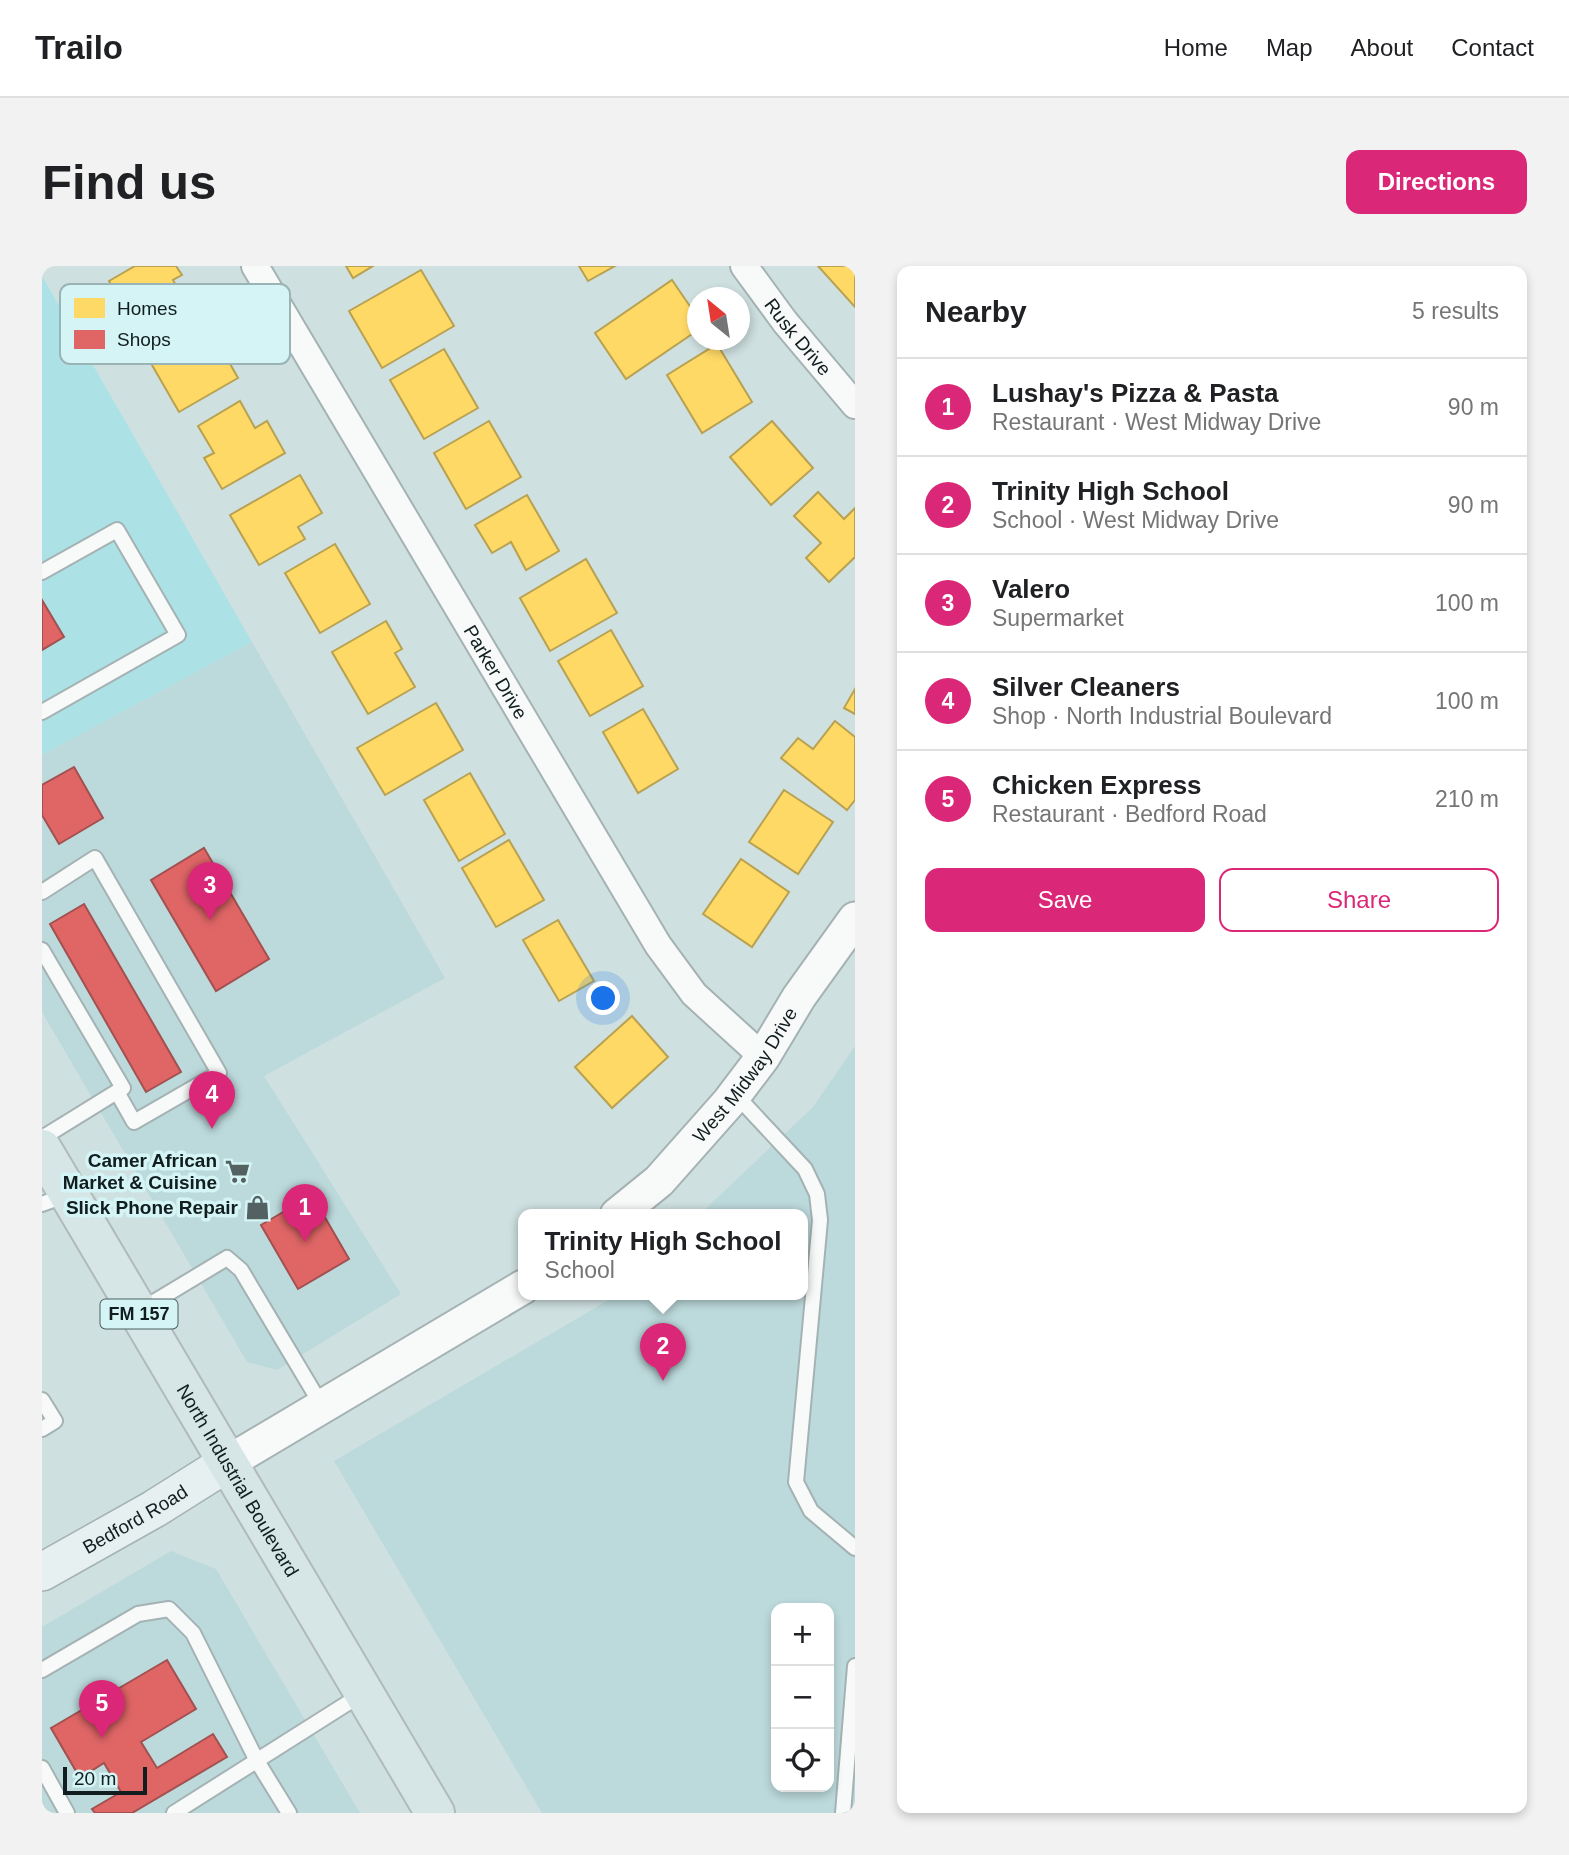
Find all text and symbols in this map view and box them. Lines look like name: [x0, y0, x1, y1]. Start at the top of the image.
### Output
text: Trailo: [35, 29, 123, 66]
text: Home: [1164, 34, 1228, 61]
text: Map: [1266, 34, 1313, 61]
text: About: [1351, 34, 1413, 61]
text: Contact: [1451, 34, 1534, 61]
button: Directions: [1346, 150, 1527, 214]
text: Find us: [42, 155, 216, 209]
legend: [60, 284, 290, 364]
north arrow: [687, 287, 750, 350]
street label: Rusk Drive: [760, 294, 835, 380]
text: Nearby: [925, 295, 1027, 328]
text: Homes: [117, 298, 177, 319]
text: 5 results: [1412, 298, 1499, 324]
text: Shops: [117, 329, 171, 350]
text: Lushay's Pizza & Pasta: [992, 378, 1279, 408]
text: 1: [942, 394, 954, 420]
text: 90 m: [1448, 394, 1499, 420]
text: Restaurant · West Midway Drive: [992, 409, 1321, 435]
text: Trinity High School: [992, 476, 1229, 506]
text: 2: [942, 492, 954, 518]
text: 90 m: [1448, 492, 1499, 518]
text: School · West Midway Drive: [992, 507, 1279, 533]
text: Valero: [992, 574, 1070, 604]
text: 3: [942, 590, 954, 616]
text: 100 m: [1435, 590, 1499, 616]
text: Supermarket: [992, 605, 1124, 631]
street label: Parker Drive: [459, 621, 531, 723]
text: Silver Cleaners: [992, 672, 1180, 702]
text: 4: [942, 688, 954, 714]
text: 100 m: [1435, 688, 1499, 714]
text: Shop · North Industrial Boulevard: [992, 703, 1332, 729]
text: Chicken Express: [992, 770, 1202, 800]
text: 5: [942, 786, 954, 812]
text: 210 m: [1435, 786, 1499, 812]
text: Restaurant · Bedford Road: [992, 801, 1267, 827]
pin: 3: [187, 862, 233, 920]
button: Save: [925, 868, 1205, 932]
button: Share: [1219, 868, 1499, 932]
your location: [586, 981, 620, 1015]
street label: West Midway Drive: [689, 1004, 801, 1147]
pin: 4: [189, 1071, 235, 1129]
place label: Camer African Market & Cuisine: [63, 1150, 217, 1193]
supermarket icon: Camer African Market & Cuisine: [223, 1157, 251, 1185]
pin: 1: [282, 1184, 328, 1242]
shop icon: Slick Phone Repair: [244, 1193, 272, 1221]
place label: Slick Phone Repair: [66, 1197, 239, 1218]
popup: [518, 1209, 808, 1300]
text: Trinity High School: [545, 1226, 781, 1256]
text: School: [545, 1257, 615, 1283]
road number: FM 157: [100, 1300, 178, 1329]
pin: 2: [640, 1323, 686, 1381]
street label: North Industrial Boulevard: [173, 1381, 303, 1581]
street label: Bedford Road: [79, 1481, 191, 1558]
map controls: [771, 1603, 834, 1792]
button: +: [771, 1603, 834, 1666]
button: −: [771, 1666, 834, 1729]
pin: 5: [79, 1680, 125, 1738]
button: locate: [771, 1729, 834, 1792]
scale bar: [63, 1764, 147, 1796]
text: 20 m: [74, 1768, 116, 1789]

